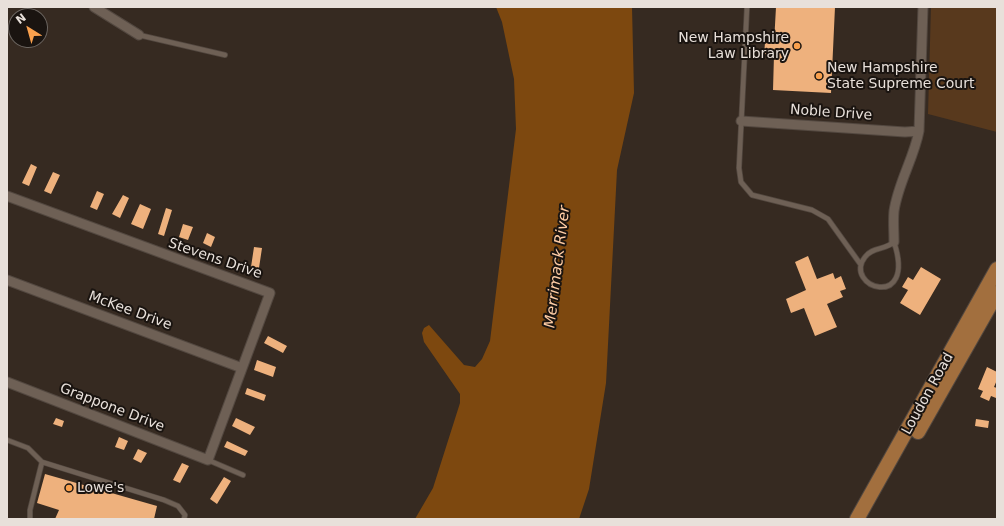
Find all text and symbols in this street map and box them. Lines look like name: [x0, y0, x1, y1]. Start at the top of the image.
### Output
north arrow: [8, 8, 48, 48]
text: N: [13, 11, 29, 27]
place label: New Hampshire Law Library: [678, 30, 789, 62]
marker: New Hampshire Law Library: [792, 41, 802, 51]
place label: New Hampshire State Supreme Court: [827, 60, 974, 92]
marker: New Hampshire State Supreme Court: [814, 71, 824, 81]
street label: Noble Drive: [789, 102, 873, 124]
water label: Merrimack River: [542, 205, 574, 329]
street label: Stevens Drive: [166, 235, 264, 283]
street label: McKee Drive: [86, 288, 174, 334]
street label: Loudon Road: [899, 350, 957, 438]
street label: Grappone Drive: [57, 380, 167, 436]
place label: Lowe's: [77, 480, 124, 496]
marker: Lowe's: [64, 483, 74, 493]

